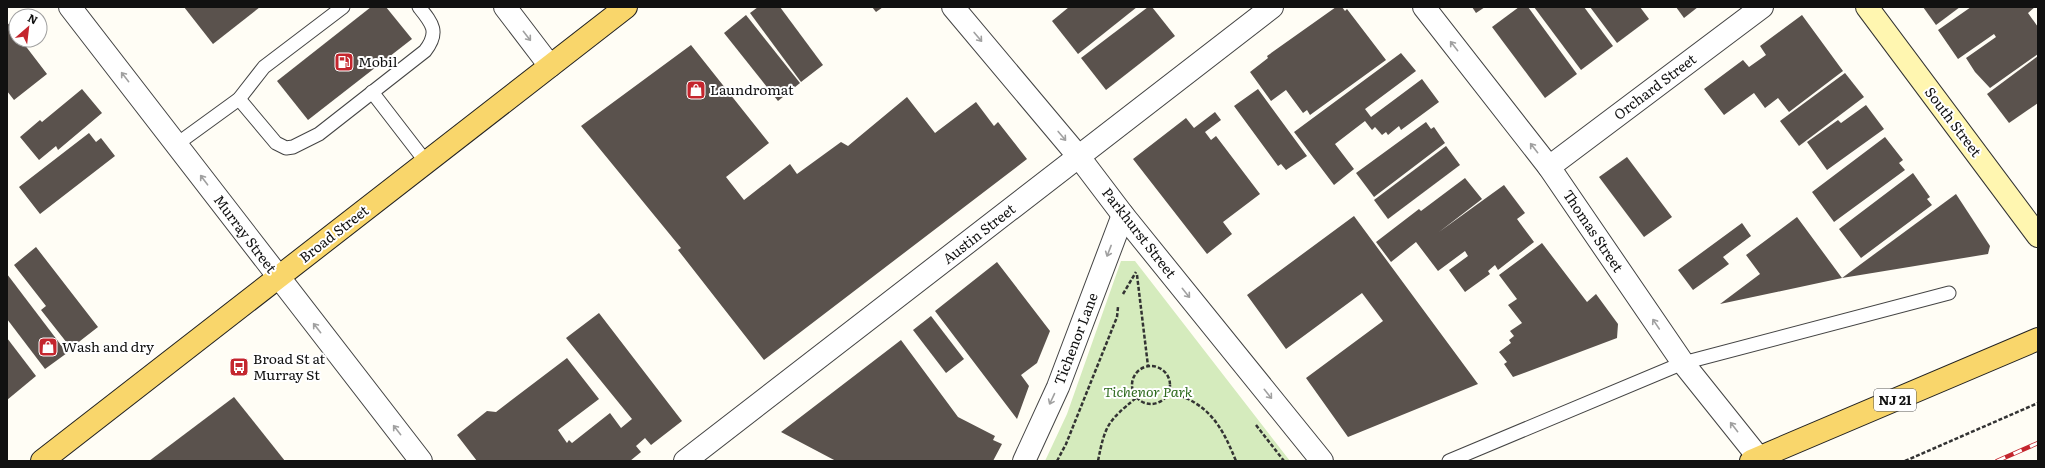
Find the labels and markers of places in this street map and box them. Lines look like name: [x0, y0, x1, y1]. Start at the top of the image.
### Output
fuel station icon: Mobil: [333, 51, 355, 73]
place label: Mobil: [358, 51, 398, 71]
shop icon: Laundromat: [685, 79, 707, 101]
place label: Laundromat: [710, 79, 794, 99]
shop icon: Wash and dry: [37, 336, 59, 358]
place label: Wash and dry: [62, 336, 155, 356]
place label: Broad St at Murray St: [253, 348, 326, 384]
bus stop icon: Broad St at Murray St: [228, 356, 250, 378]

